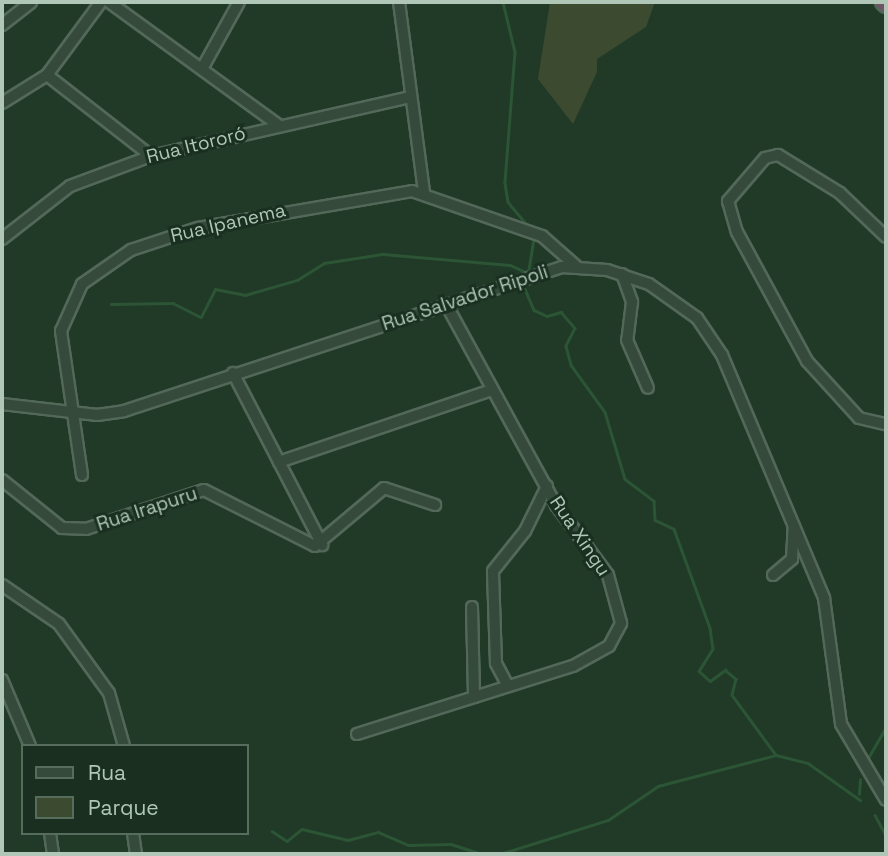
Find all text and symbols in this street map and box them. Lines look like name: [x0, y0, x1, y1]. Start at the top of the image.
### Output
street label: Rua Itororó: [144, 122, 248, 168]
street label: Rua Ipanema: [168, 199, 288, 247]
street label: Rua Salvador Ripoli: [379, 260, 551, 336]
street label: Rua Irapuru: [94, 482, 200, 536]
street label: Rua Xingu: [545, 492, 615, 580]
legend: [21, 744, 248, 835]
text: Rua: [88, 759, 126, 786]
text: Parque: [88, 794, 159, 821]

